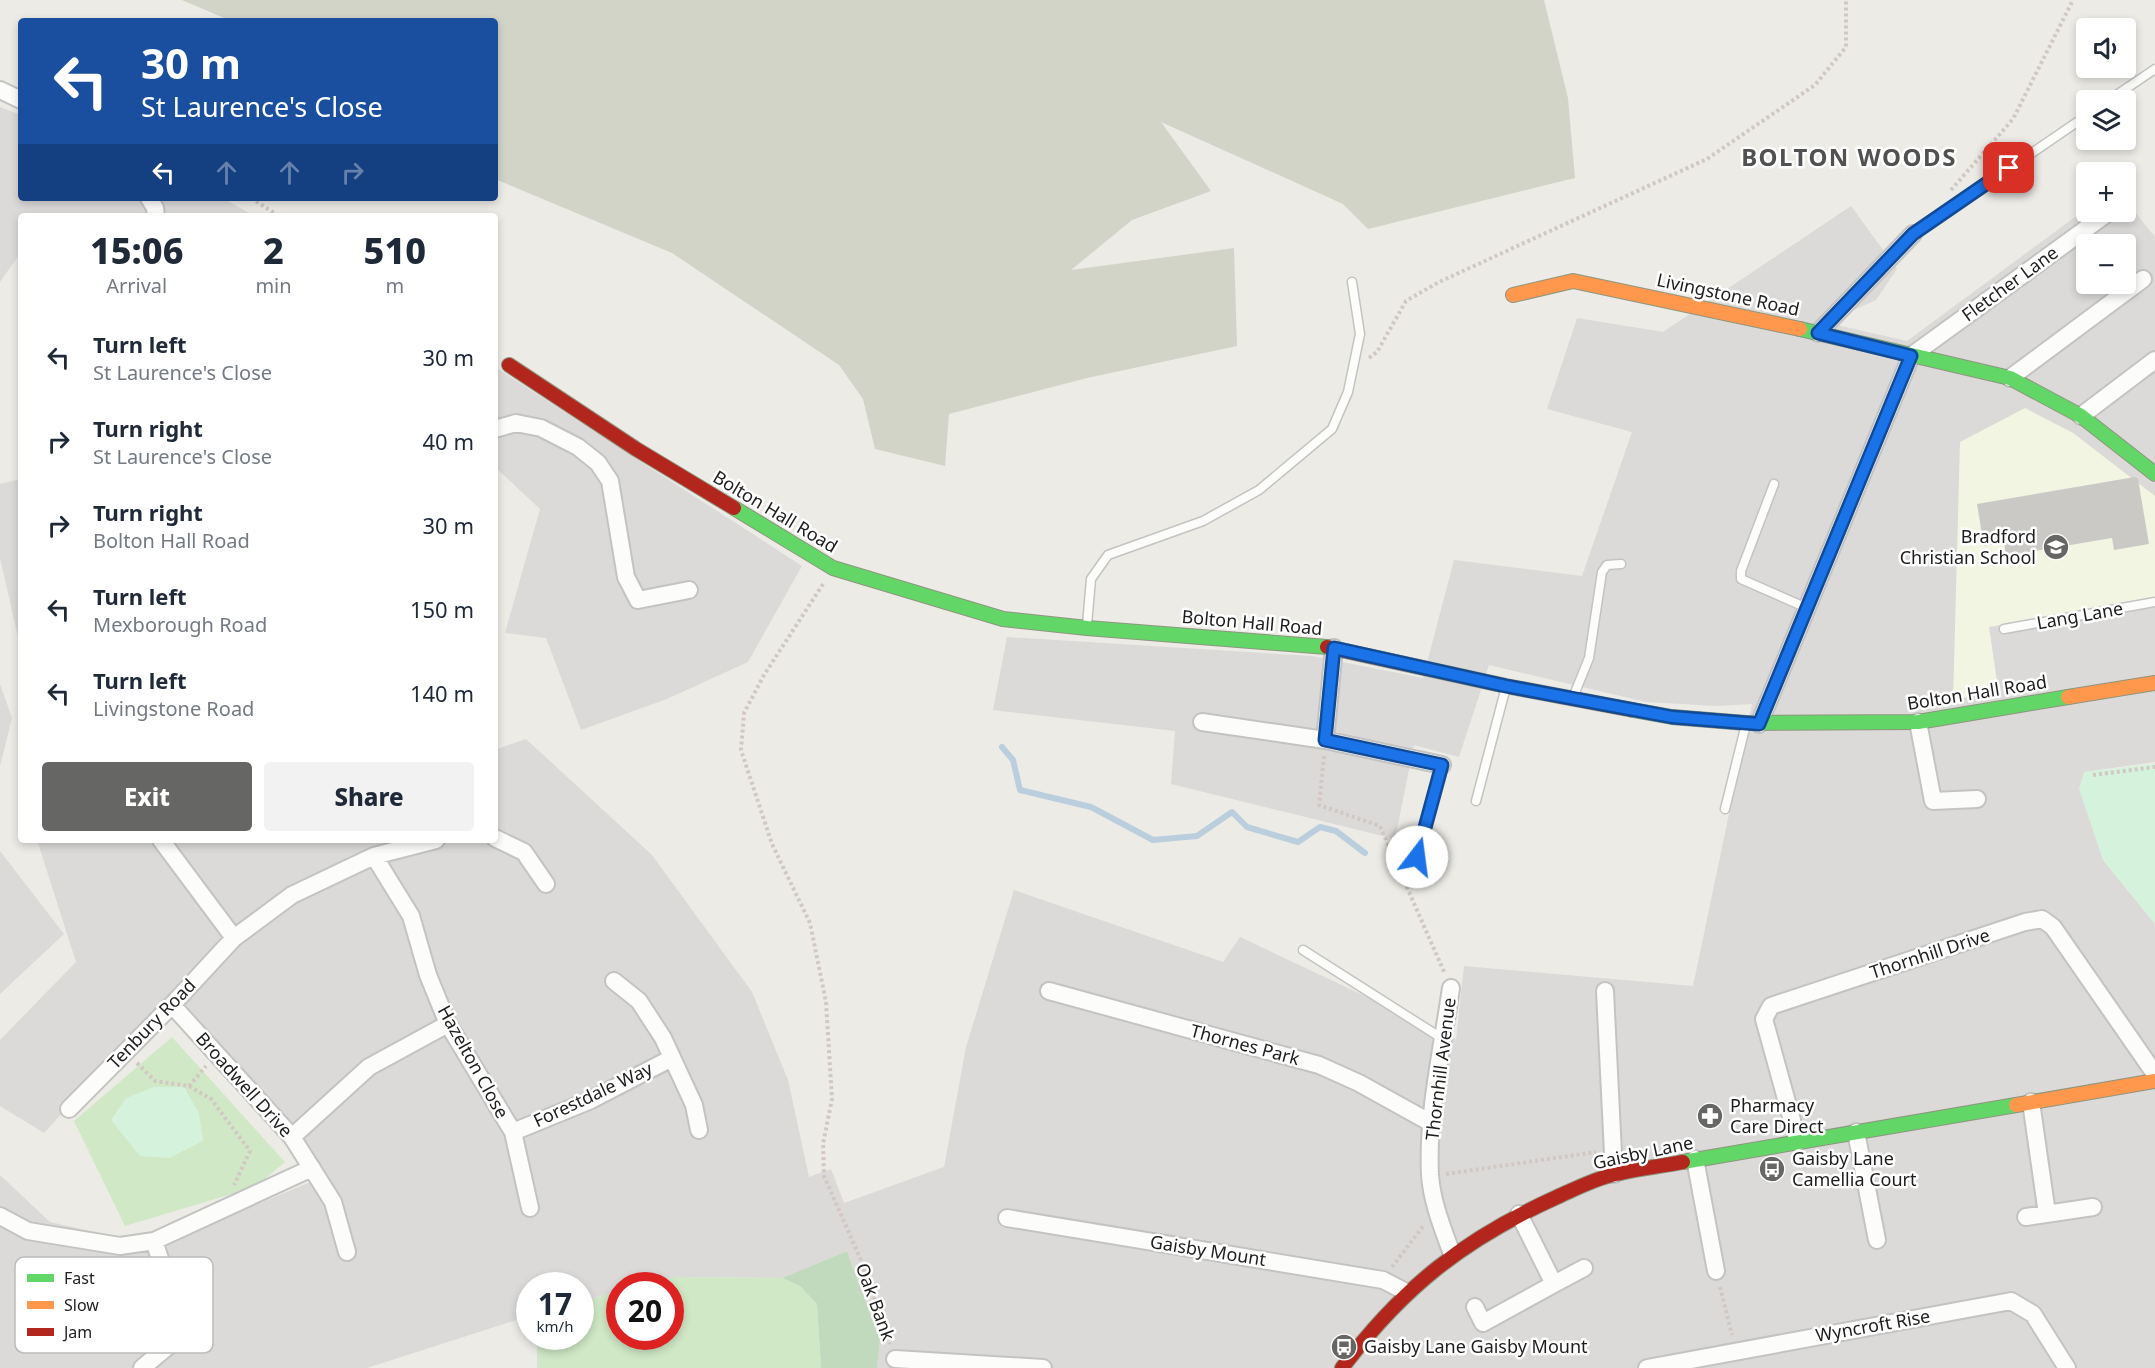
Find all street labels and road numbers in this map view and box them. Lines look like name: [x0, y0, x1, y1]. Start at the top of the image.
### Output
street label: Fletcher Lane: [1956, 240, 2062, 326]
street label: Livingstone Road: [1655, 267, 1802, 321]
street label: Bolton Hall Road: [709, 465, 842, 558]
street label: Lang Lane: [2035, 596, 2125, 634]
street label: Bolton Hall Road: [1181, 604, 1323, 640]
street label: Bolton Hall Road: [1905, 669, 2048, 715]
street label: Thornhill Drive: [1867, 922, 1993, 984]
street label: Tenbury Road: [102, 973, 200, 1074]
street label: Thornhill Avenue: [1419, 996, 1461, 1142]
street label: Hazelton Close: [433, 1001, 515, 1122]
street label: Thornes Park: [1188, 1018, 1303, 1070]
street label: Broadwell Drive: [191, 1027, 298, 1142]
street label: Forestdale Way: [529, 1056, 657, 1132]
street label: Gaisby Lane: [1590, 1130, 1695, 1174]
street label: Gaisby Mount: [1148, 1229, 1268, 1271]
street label: Oak Bank: [851, 1260, 901, 1344]
street label: Wyncroft Rise: [1814, 1303, 1932, 1347]

